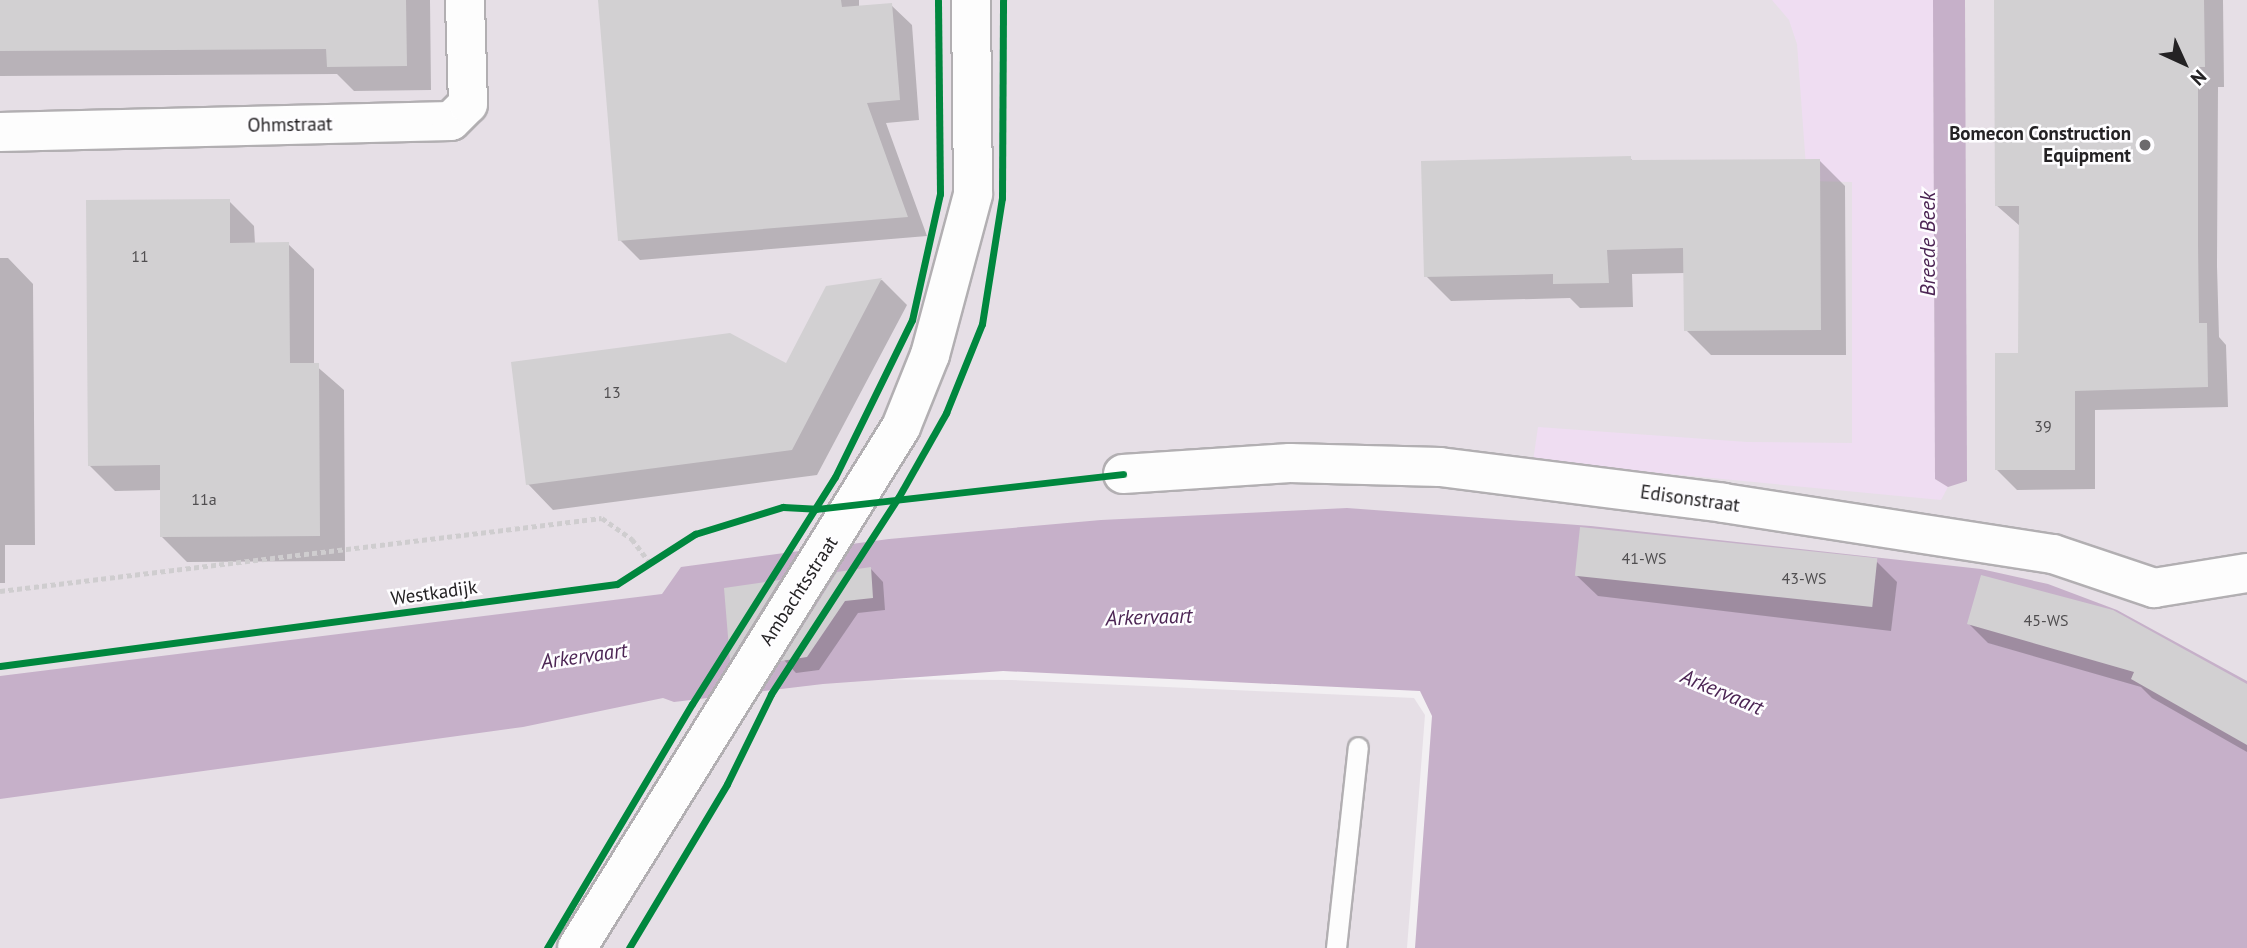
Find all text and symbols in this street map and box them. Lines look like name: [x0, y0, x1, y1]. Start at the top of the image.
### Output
north arrow: [2149, 28, 2219, 98]
text: N: [2186, 65, 2212, 91]
street label: Ohmstraat: [247, 113, 333, 137]
place label: Bomecon Construction Equipment: [1949, 123, 2131, 167]
marker: Bomecon Construction Equipment: [2137, 137, 2153, 153]
water label: Breede Beek: [1915, 192, 1941, 296]
house number: 11: [131, 246, 149, 266]
house number: 13: [603, 382, 621, 402]
house number: 39: [2034, 416, 2052, 436]
street label: Edisonstraat: [1639, 481, 1741, 517]
house number: 11a: [191, 489, 217, 509]
street label: Ambachtsstraat: [755, 532, 843, 650]
house number: 41-WS: [1622, 548, 1666, 568]
house number: 43-WS: [1782, 568, 1826, 588]
street label: Westkadijk: [389, 576, 479, 610]
water label: Arkervaart: [1105, 603, 1193, 631]
house number: 45-WS: [2024, 610, 2068, 630]
water label: Arkervaart: [539, 637, 629, 675]
water label: Arkervaart: [1677, 663, 1767, 721]

